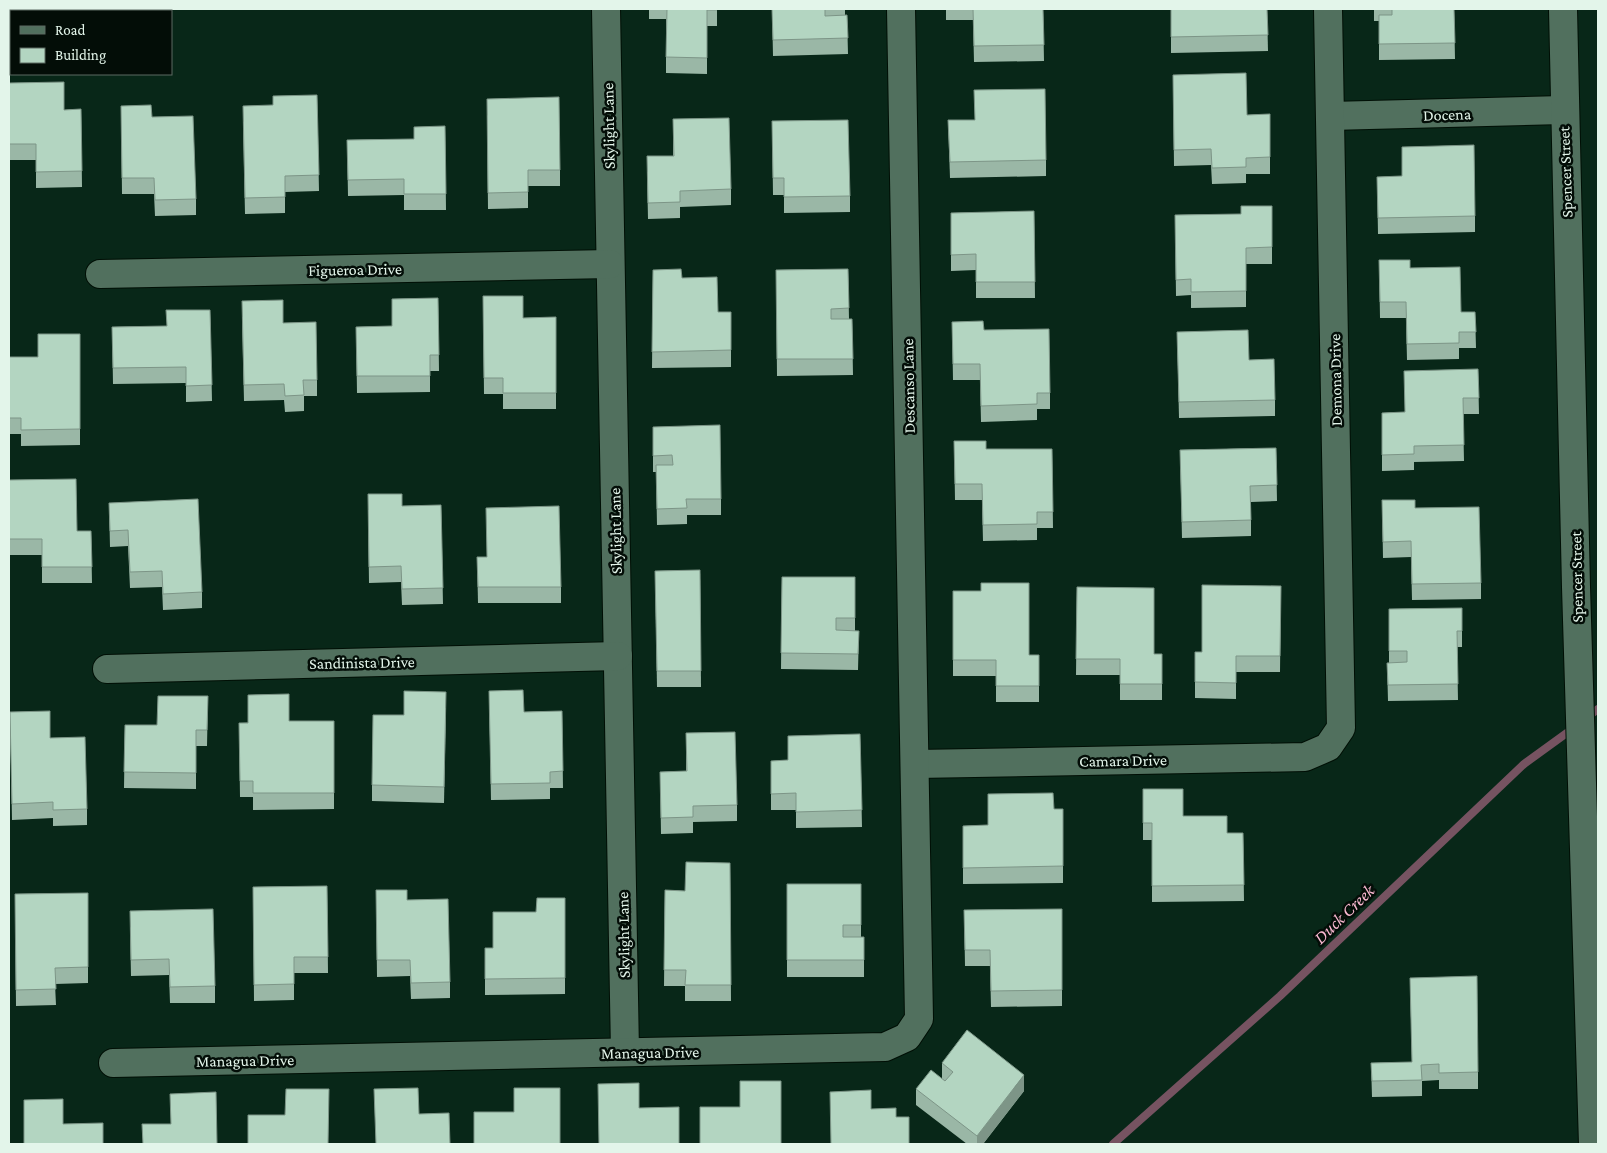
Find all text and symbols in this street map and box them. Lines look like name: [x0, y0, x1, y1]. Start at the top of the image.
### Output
legend: [10, 10, 172, 75]
text: Road: [55, 22, 86, 38]
text: Building: [55, 47, 106, 64]
street label: Skylight Lane: [599, 83, 619, 169]
street label: Docena: [1423, 105, 1472, 124]
street label: Spencer Street: [1555, 125, 1577, 218]
street label: Figueroa Drive: [308, 260, 402, 280]
street label: Demona Drive: [1326, 334, 1345, 426]
street label: Descanso Lane: [899, 338, 918, 434]
street label: Skylight Lane: [606, 488, 626, 574]
street label: Spencer Street: [1567, 530, 1587, 623]
street label: Sandinista Drive: [309, 653, 415, 672]
street label: Camara Drive: [1079, 751, 1167, 770]
water label: Duck Creek: [1310, 879, 1379, 948]
street label: Skylight Lane: [614, 892, 634, 978]
street label: Managua Drive: [601, 1043, 699, 1063]
street label: Managua Drive: [196, 1051, 294, 1071]

